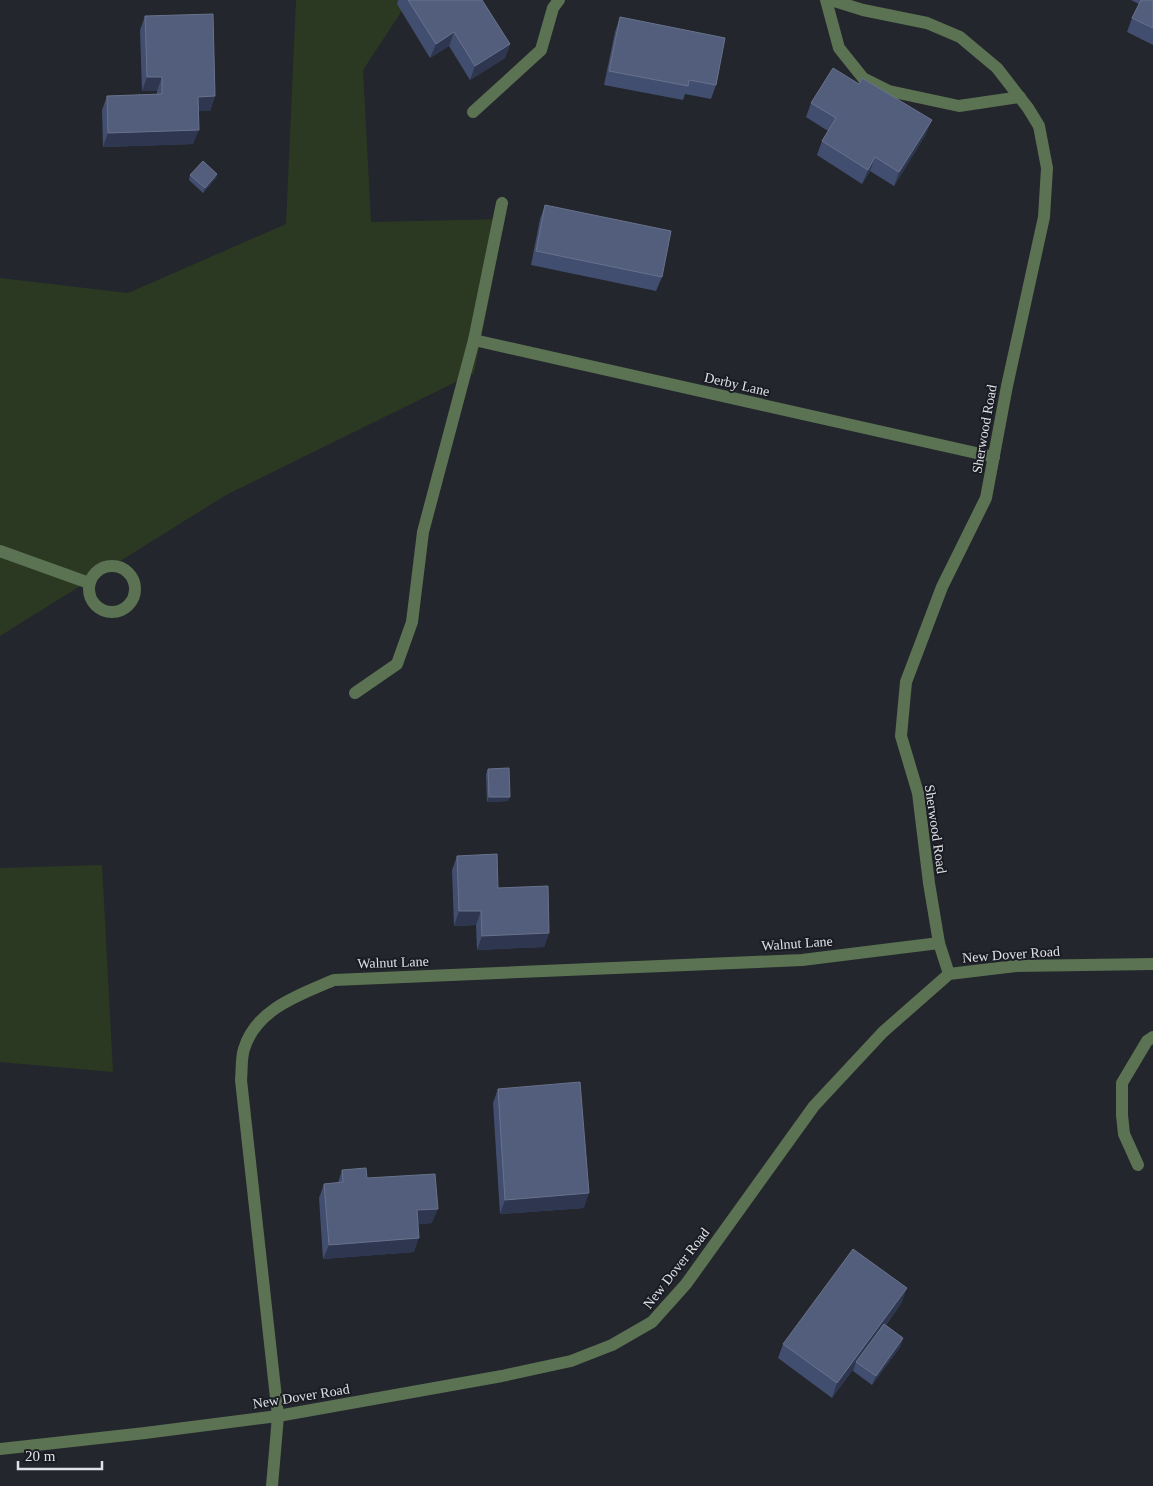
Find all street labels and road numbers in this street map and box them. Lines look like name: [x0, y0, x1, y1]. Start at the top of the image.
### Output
street label: Derby Lane: [703, 370, 771, 399]
street label: Sherwood Road: [969, 384, 1000, 475]
street label: Sherwood Road: [922, 784, 949, 875]
street label: Walnut Lane: [761, 934, 833, 953]
street label: New Dover Road: [962, 944, 1060, 965]
street label: Walnut Lane: [357, 954, 429, 971]
street label: New Dover Road: [640, 1225, 712, 1312]
street label: New Dover Road: [252, 1381, 351, 1412]

